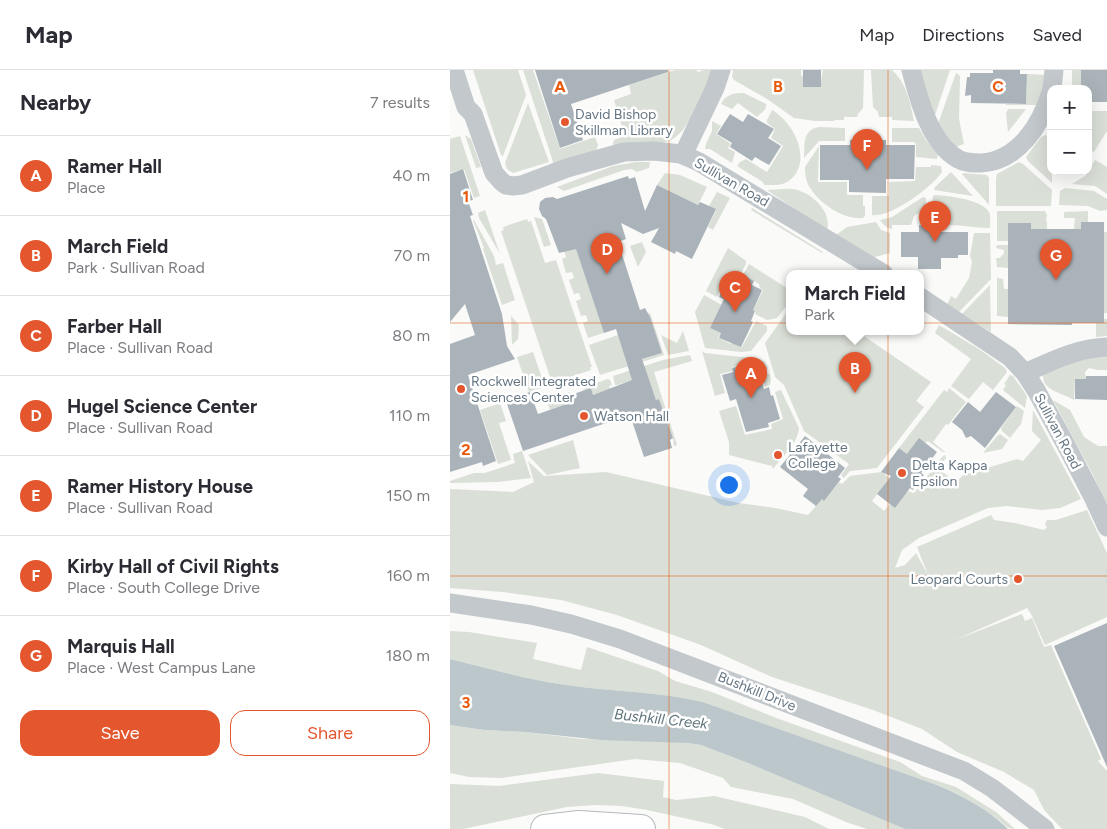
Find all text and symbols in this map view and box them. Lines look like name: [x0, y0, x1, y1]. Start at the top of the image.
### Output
text: Map: [25, 20, 73, 49]
text: Map: [859, 24, 894, 46]
text: Directions: [922, 24, 1004, 46]
text: Saved: [1032, 24, 1082, 46]
text: A: [554, 77, 566, 96]
text: B: [773, 77, 783, 96]
text: C: [992, 77, 1004, 96]
map controls: [1047, 85, 1092, 175]
button: +: [1047, 85, 1092, 130]
text: Nearby: [20, 90, 91, 115]
text: 7 results: [370, 93, 430, 112]
place label: David Bishop Skillman Library: [575, 106, 673, 139]
marker: David Bishop Skillman Library: [559, 116, 571, 128]
pin: F: [851, 129, 883, 170]
button: −: [1047, 130, 1092, 175]
street label: Sullivan Road: [691, 154, 772, 211]
text: Ramer Hall: [67, 155, 162, 178]
text: A: [30, 166, 42, 185]
text: 40 m: [392, 166, 430, 185]
text: Place: [67, 178, 105, 197]
text: 1: [463, 187, 469, 206]
pin: E: [919, 201, 951, 242]
pin: D: [591, 233, 623, 274]
text: March Field: [67, 235, 168, 258]
pin: G: [1040, 239, 1072, 280]
text: B: [31, 246, 41, 265]
text: 70 m: [394, 246, 430, 265]
text: Park · Sullivan Road: [67, 258, 205, 277]
popup: [786, 270, 924, 335]
pin: C: [719, 271, 751, 312]
text: March Field: [804, 282, 906, 305]
text: Park: [804, 305, 835, 324]
text: Farber Hall: [67, 315, 162, 338]
text: C: [30, 326, 42, 345]
text: 80 m: [392, 326, 430, 345]
text: Place · Sullivan Road: [67, 338, 213, 357]
pin: B: [839, 352, 871, 393]
pin: A: [735, 357, 767, 398]
place label: Rockwell Integrated Sciences Center: [471, 373, 596, 406]
marker: Rockwell Integrated Sciences Center: [455, 383, 467, 395]
street label: Sullivan Road: [1030, 390, 1085, 472]
text: Hugel Science Center: [67, 395, 257, 418]
text: D: [30, 406, 42, 425]
text: 110 m: [389, 406, 430, 425]
place label: Watson Hall: [594, 408, 669, 425]
marker: Watson Hall: [578, 410, 590, 422]
text: Place · Sullivan Road: [67, 418, 213, 437]
place label: Lafayette College: [788, 439, 848, 472]
text: 2: [461, 440, 471, 459]
marker: Lafayette College: [772, 449, 784, 461]
place label: Delta Kappa Epsilon: [912, 457, 987, 490]
marker: Delta Kappa Epsilon: [896, 467, 908, 479]
your location: [716, 472, 742, 498]
text: Ramer History House: [67, 475, 253, 498]
text: E: [31, 486, 41, 505]
text: 150 m: [386, 486, 430, 505]
text: Place · Sullivan Road: [67, 498, 213, 517]
text: Kirby Hall of Civil Rights: [67, 555, 279, 578]
text: F: [32, 566, 40, 585]
text: 160 m: [387, 566, 430, 585]
place label: Leopard Courts: [911, 571, 1008, 588]
marker: Leopard Courts: [1012, 573, 1024, 585]
text: Place · South College Drive: [67, 578, 260, 597]
text: Marquis Hall: [67, 635, 175, 658]
text: G: [30, 646, 42, 665]
text: 180 m: [386, 646, 430, 665]
text: Place · West Campus Lane: [67, 658, 255, 677]
street label: Bushkill Drive: [715, 668, 799, 715]
text: 3: [462, 693, 471, 712]
water label: Bushkill Creek: [613, 705, 709, 733]
button: Save: [20, 710, 220, 756]
button: Share: [230, 710, 430, 756]

